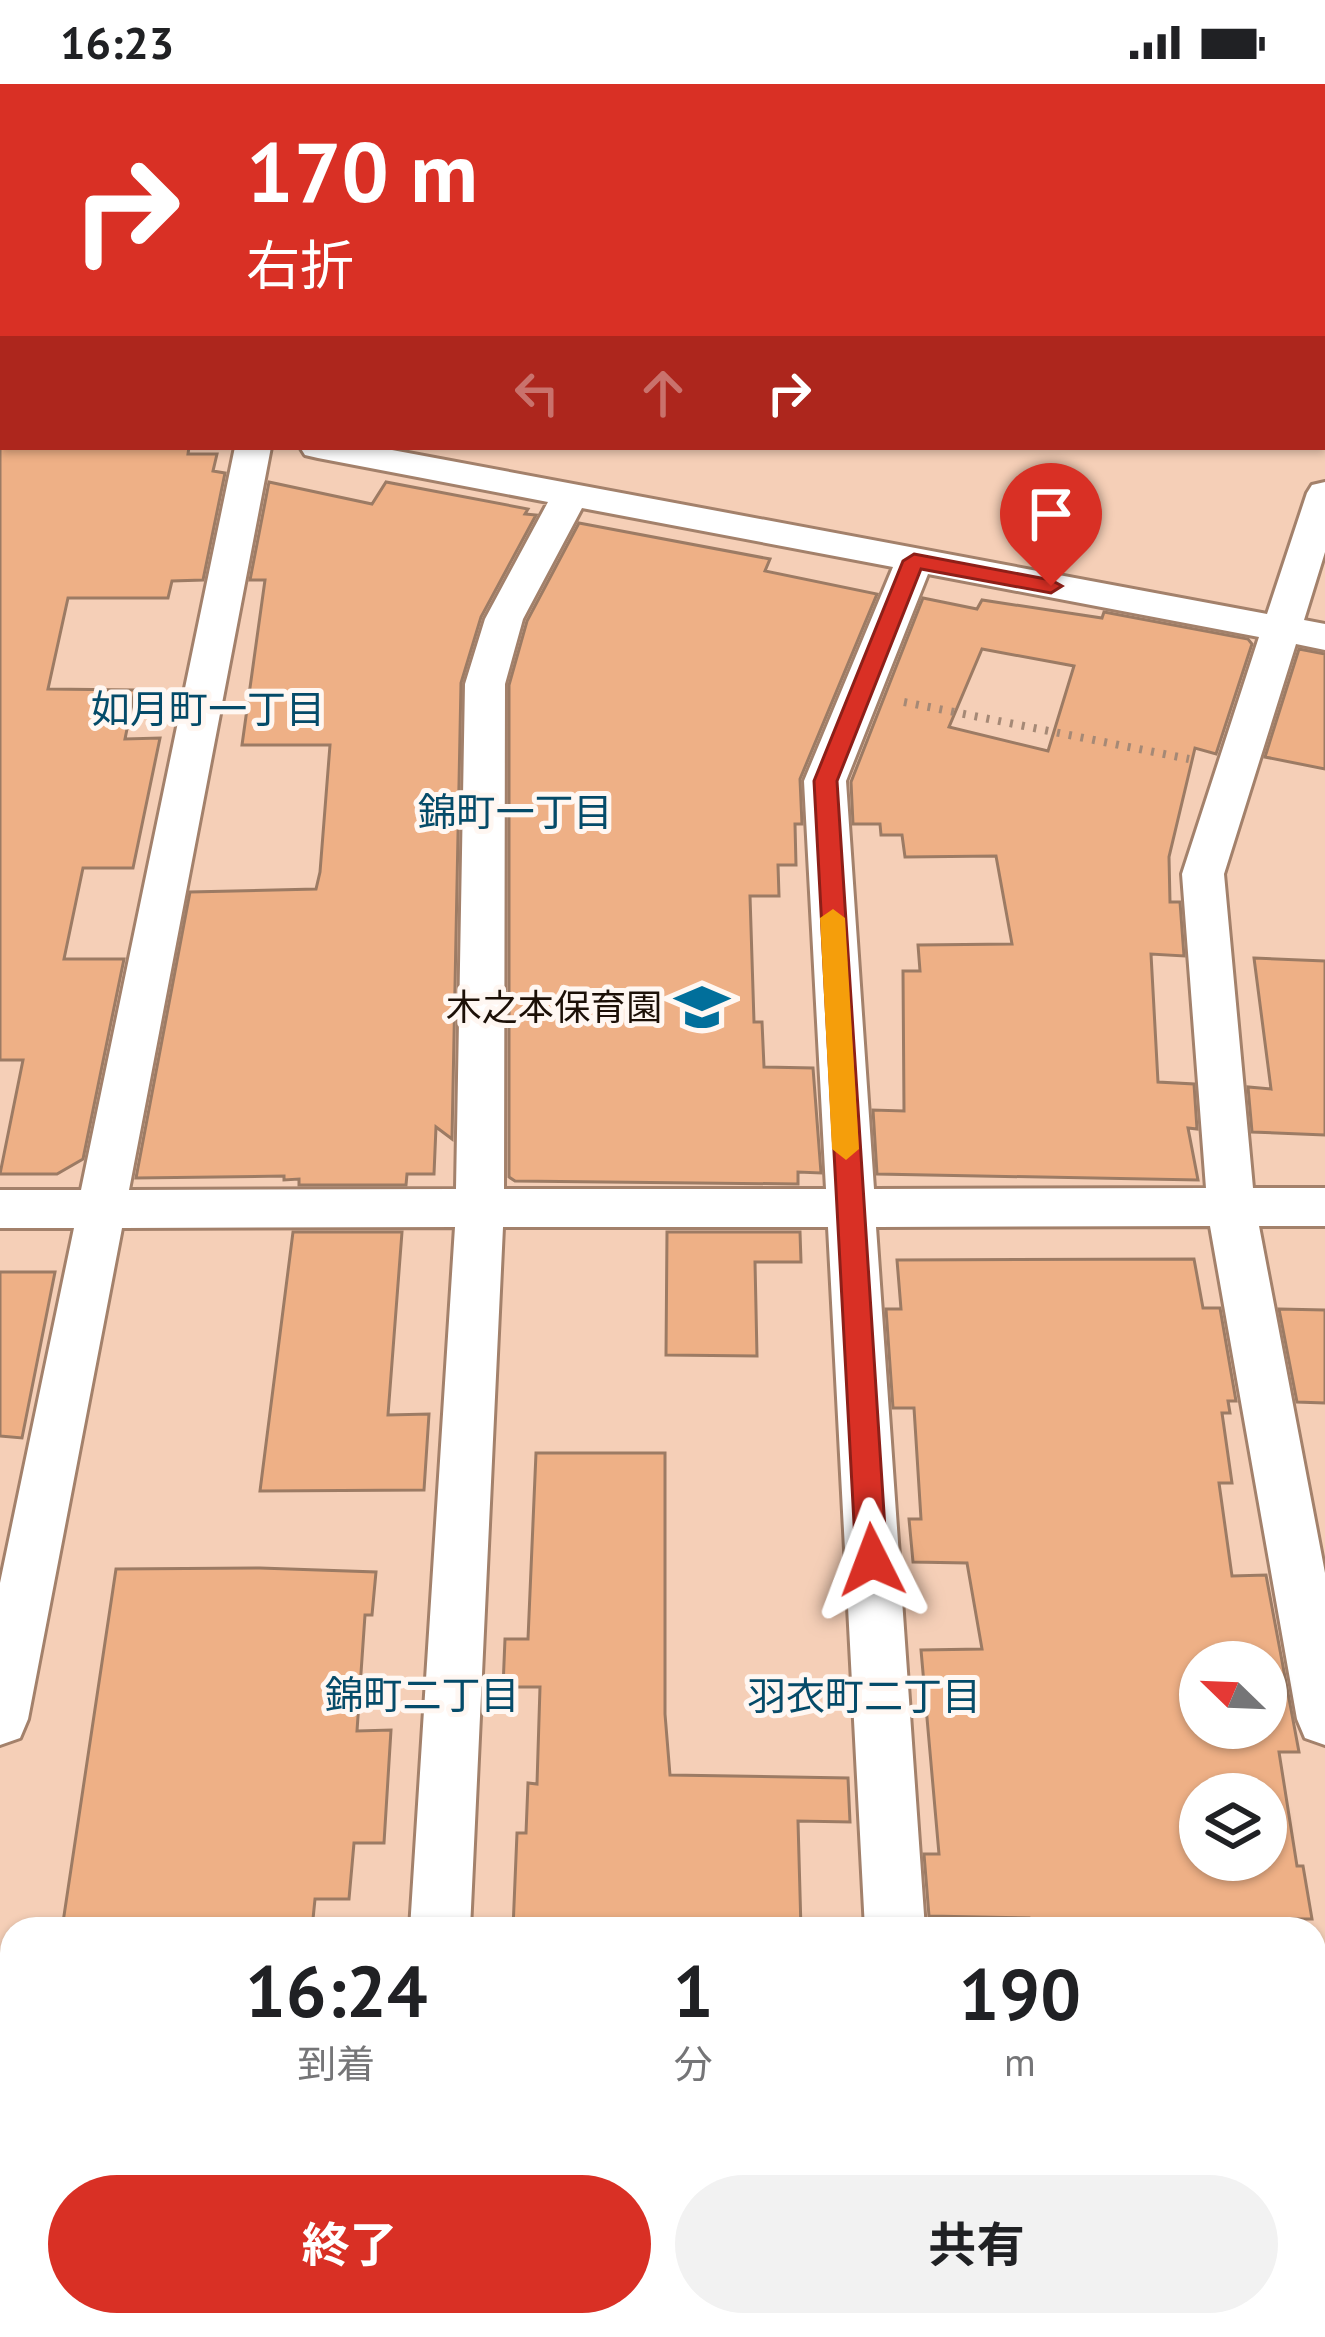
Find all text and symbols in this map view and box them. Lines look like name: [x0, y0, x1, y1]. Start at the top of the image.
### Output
text: 16:23: [60, 13, 174, 71]
text: 170 m: [246, 116, 478, 225]
icon: right: [48, 132, 204, 288]
text: 右折: [246, 230, 354, 300]
icon: left: [504, 360, 570, 426]
icon: ahead: [630, 360, 696, 426]
icon: right: [756, 360, 822, 426]
pin: [1000, 463, 1102, 586]
icon: arrive: [1018, 481, 1084, 547]
district label: 如月町一丁目: [91, 683, 325, 734]
district label: 錦町一丁目: [417, 786, 613, 837]
school or university icon: 木之本保育園: [673, 978, 731, 1036]
place label: 木之本保育園: [446, 983, 662, 1030]
position arrow: [809, 1497, 935, 1623]
north arrow: [1179, 1641, 1287, 1749]
map controls: [1179, 1641, 1287, 1881]
district label: 錦町二丁目: [324, 1669, 520, 1720]
district label: 羽衣町二丁目: [747, 1670, 981, 1721]
button: layers: [1179, 1773, 1287, 1881]
text: 16:24: [245, 1944, 428, 2037]
text: 1: [673, 1944, 714, 2037]
text: 190: [959, 1947, 1081, 2040]
text: m: [1004, 2036, 1036, 2087]
text: 到着: [297, 2038, 375, 2089]
text: 分: [674, 2038, 713, 2089]
button: 終了: [48, 2175, 651, 2313]
button: 共有: [675, 2175, 1278, 2313]

